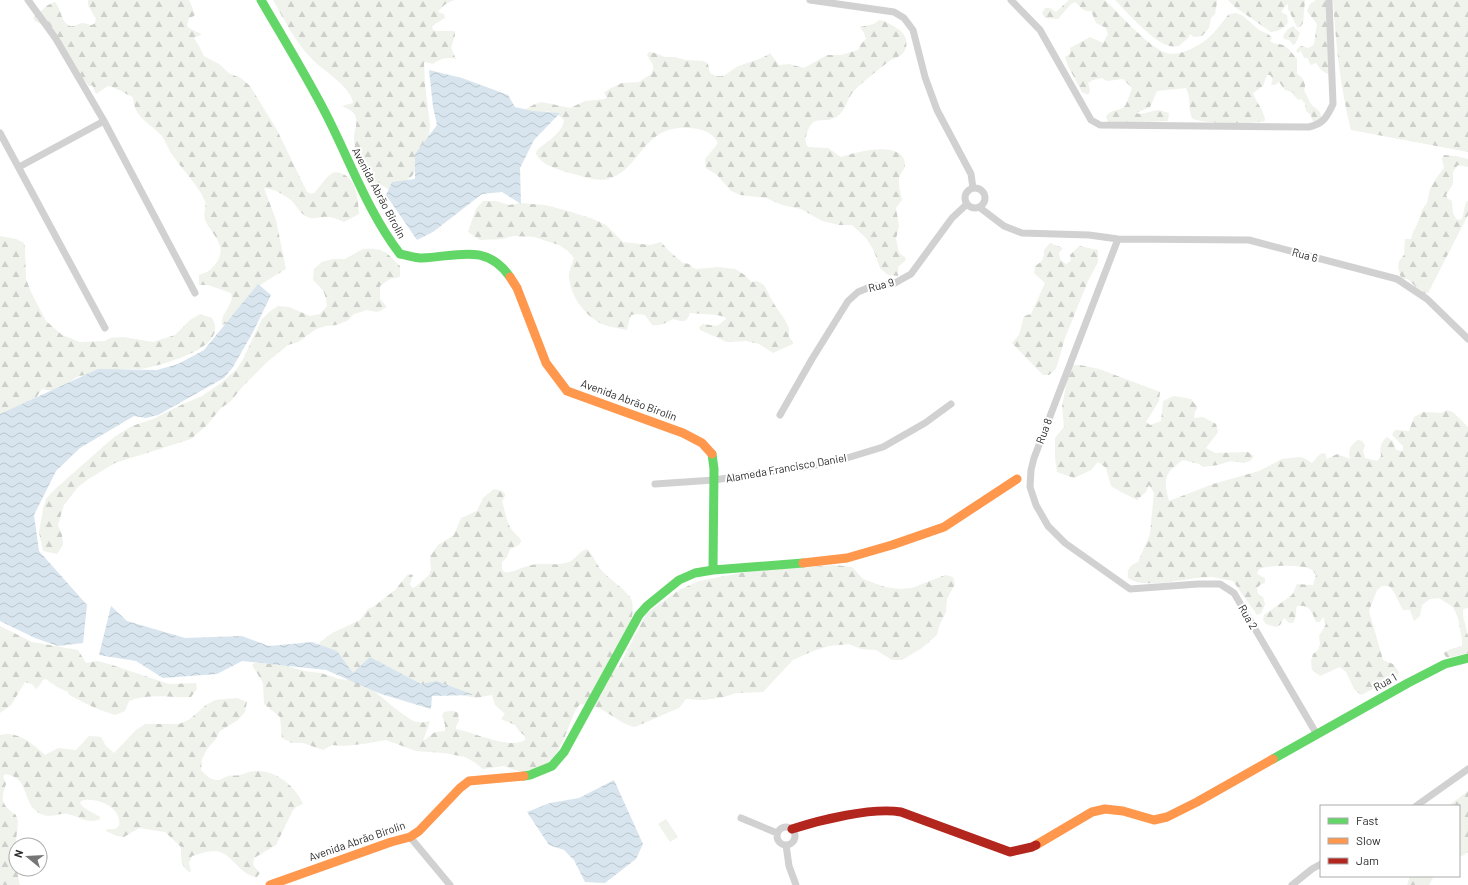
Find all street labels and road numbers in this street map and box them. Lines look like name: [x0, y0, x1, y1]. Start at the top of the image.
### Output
street label: Avenida Abrão Birolin: [350, 145, 409, 241]
street label: Rua 6: [1291, 245, 1320, 264]
street label: Rua 9: [867, 275, 895, 294]
street label: Avenida Abrão Birolin: [579, 376, 679, 423]
street label: Rua 8: [1033, 416, 1054, 445]
street label: Alameda Francisco Daniel: [725, 450, 847, 485]
street label: Rua 2: [1236, 602, 1261, 631]
street label: Rua 1: [1371, 670, 1399, 693]
street label: Avenida Abrão Birolin: [307, 818, 407, 863]

